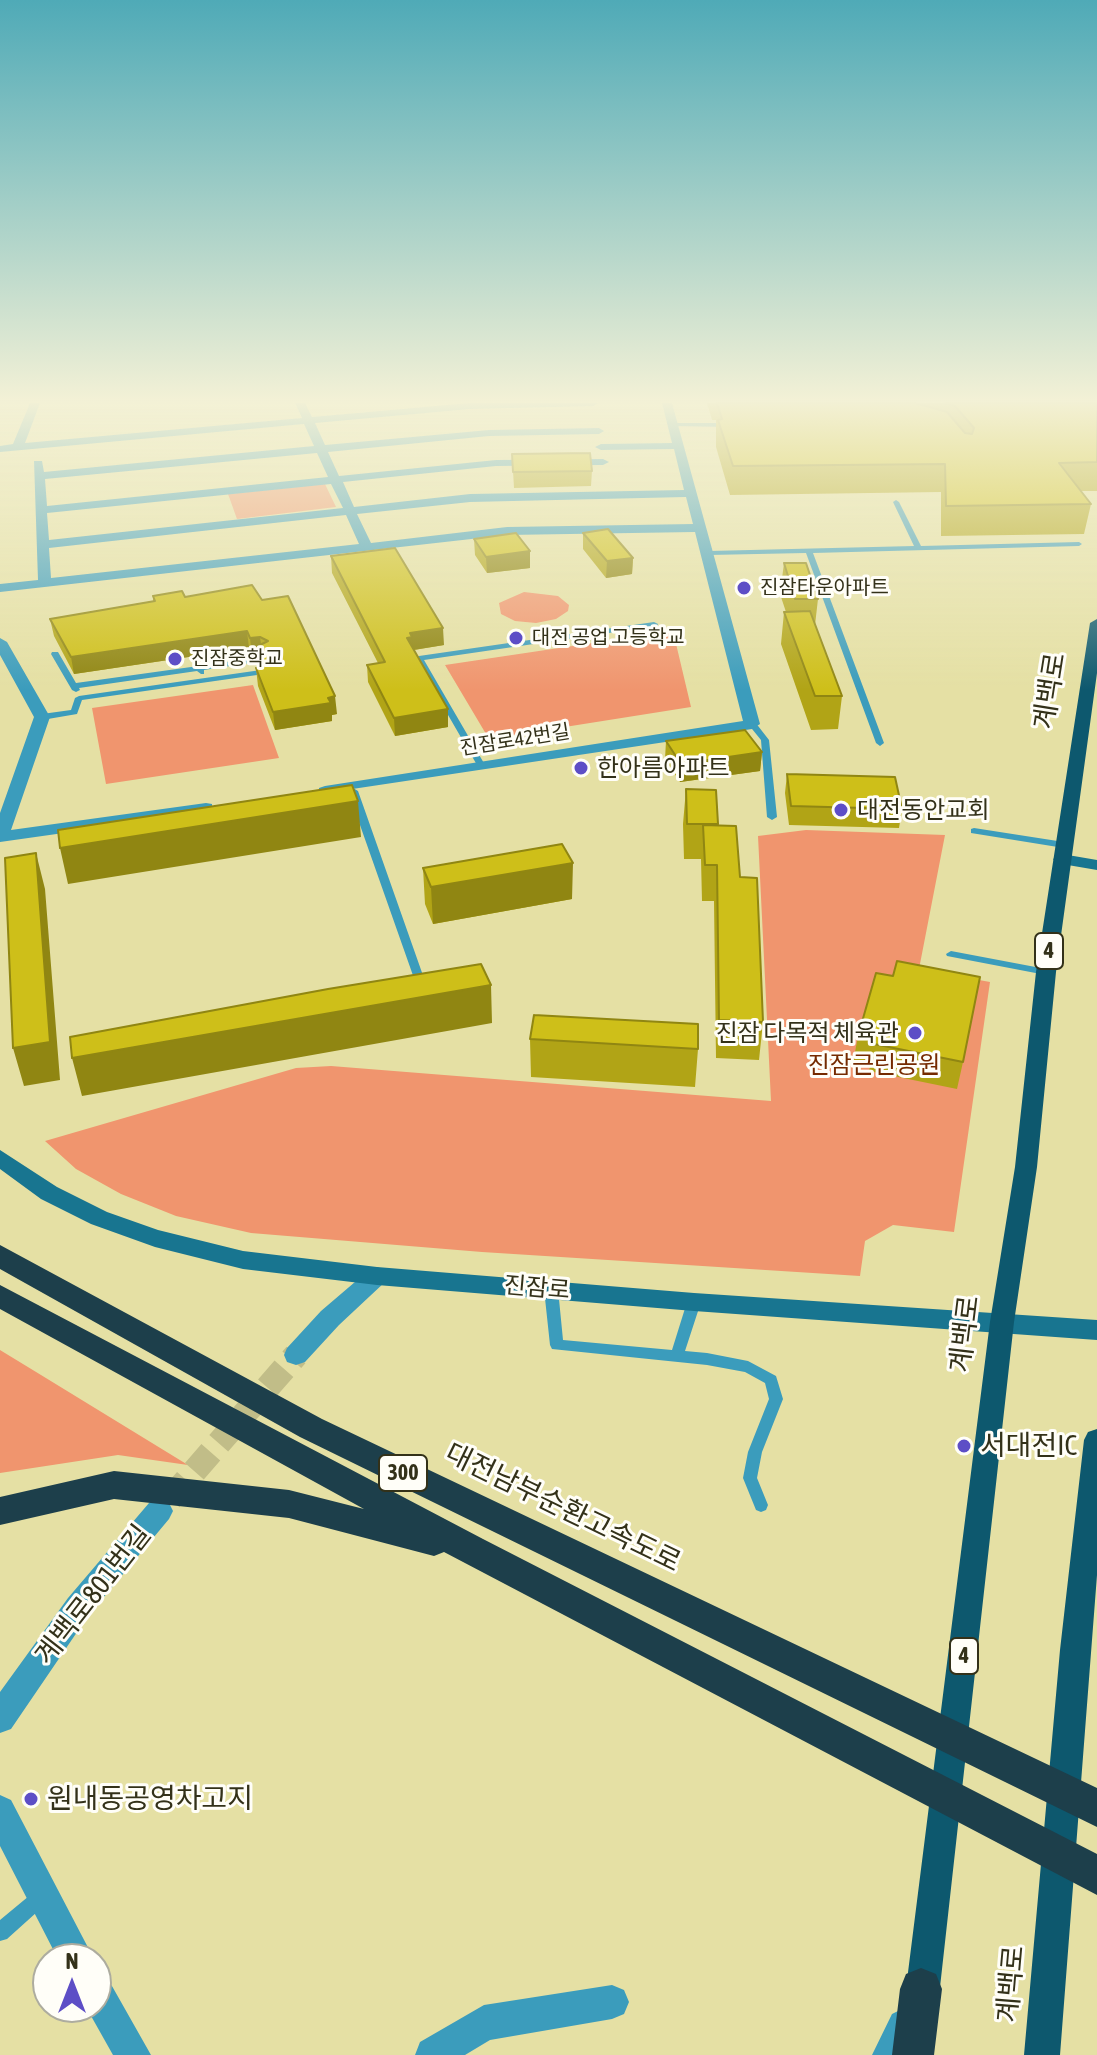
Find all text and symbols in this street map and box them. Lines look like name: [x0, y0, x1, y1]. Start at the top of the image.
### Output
place label: 진잠타운아파트: [760, 576, 889, 600]
marker: 진잠타운아파트: [735, 579, 753, 597]
place label: 대전 공업 고등학교: [532, 626, 685, 650]
marker: 대전 공업 고등학교: [507, 629, 525, 647]
place label: 진잠중학교: [191, 647, 283, 671]
marker: 진잠중학교: [166, 650, 184, 668]
street label: 계백로: [1027, 650, 1073, 732]
street label: 진잠로42번길: [458, 719, 572, 761]
place label: 한아름아파트: [597, 754, 729, 782]
marker: 한아름아파트: [572, 759, 590, 777]
place label: 대전동안교회: [857, 796, 989, 824]
marker: 대전동안교회: [832, 801, 850, 819]
road number: 4: [1035, 933, 1063, 969]
place label: 진잠 다목적 체육관: [716, 1019, 899, 1047]
marker: 진잠 다목적 체육관: [906, 1024, 924, 1042]
park label: 진잠근린공원: [808, 1051, 940, 1079]
street label: 진잠로: [503, 1271, 571, 1305]
street label: 계백로: [944, 1294, 986, 1374]
place label: 서대전IC: [980, 1429, 1077, 1463]
street label: 대전남부순환고속도로: [440, 1436, 686, 1580]
marker: 서대전IC: [955, 1437, 973, 1455]
road number: 300: [379, 1455, 427, 1491]
street label: 계백로801번길: [28, 1518, 158, 1672]
road number: 4: [950, 1638, 978, 1674]
place label: 원내동공영차고지: [47, 1782, 253, 1816]
marker: 원내동공영차고지: [22, 1790, 40, 1808]
north arrow: [32, 1943, 112, 2023]
street label: 계백로: [991, 1944, 1031, 2024]
text: N: [66, 1948, 78, 1974]

